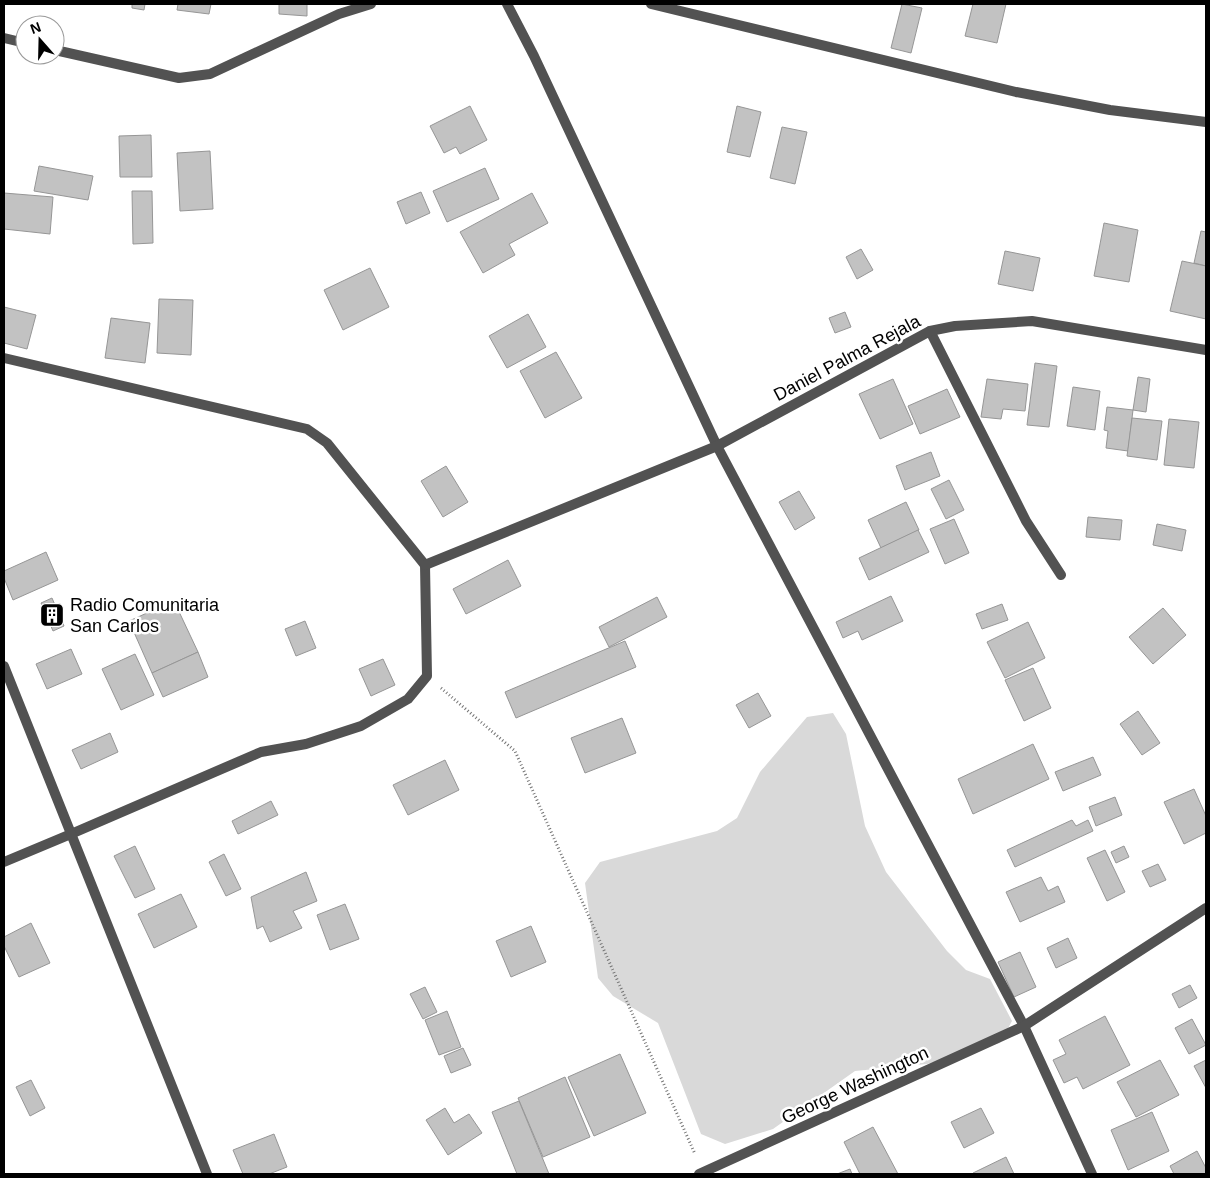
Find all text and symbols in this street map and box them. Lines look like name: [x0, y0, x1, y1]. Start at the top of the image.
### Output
north arrow: [15, 15, 65, 65]
text: N: [28, 19, 43, 37]
street label: Daniel Palma Rejala: [770, 310, 925, 405]
place label: Radio Comunitaria San Carlos: [70, 595, 220, 636]
building icon: Radio Comunitaria San Carlos: [39, 602, 65, 628]
street label: George Washington: [779, 1042, 931, 1128]

